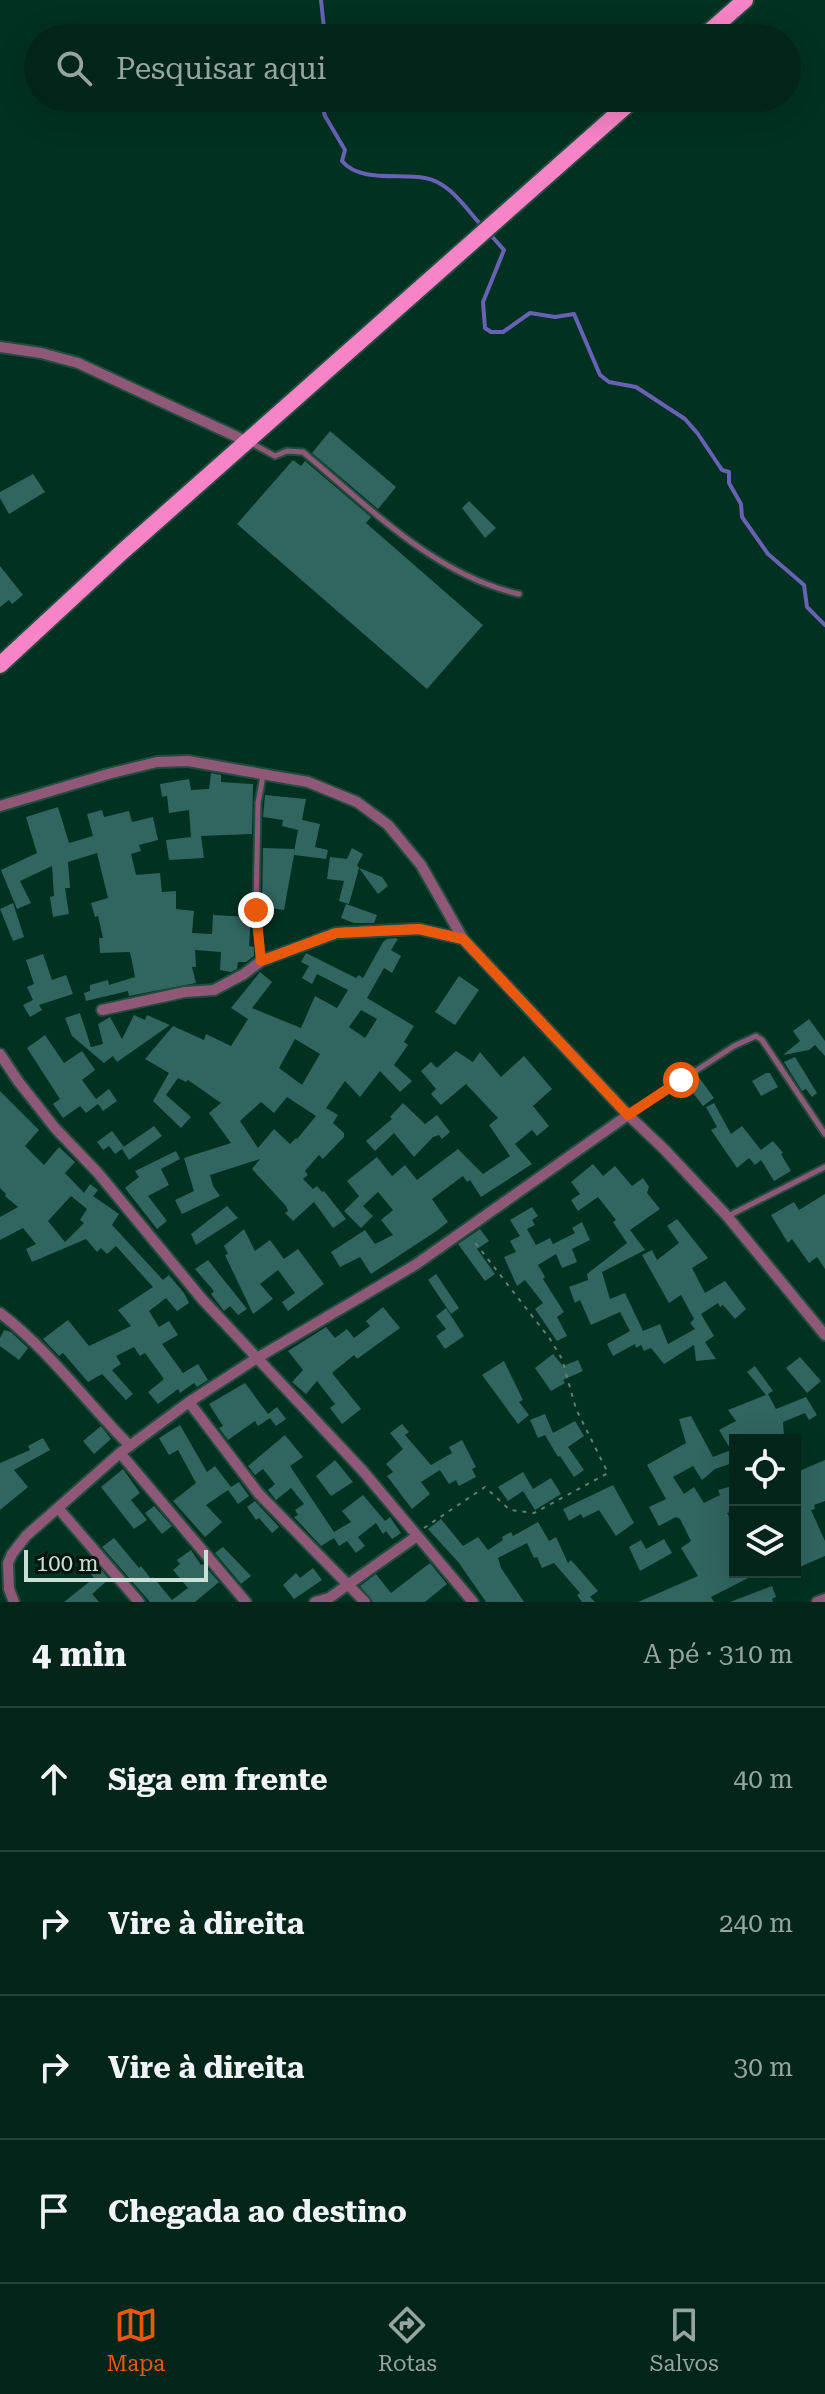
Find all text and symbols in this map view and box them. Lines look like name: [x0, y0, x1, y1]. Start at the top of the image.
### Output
search box: [24, 24, 801, 112]
icon: search: [52, 46, 96, 90]
text: Pesquisar aqui: [116, 51, 326, 86]
route end: [238, 892, 274, 928]
route start: [663, 1062, 699, 1098]
map controls: [729, 1434, 801, 1578]
button: locate: [729, 1434, 801, 1506]
button: layers: [729, 1506, 801, 1578]
scale bar: [24, 1546, 208, 1582]
text: 100 m: [36, 1551, 99, 1576]
text: 4 min: [32, 1634, 127, 1674]
text: A pé · 310 m: [643, 1639, 793, 1669]
icon: ahead: [32, 1757, 76, 1801]
text: Siga em frente: [108, 1762, 328, 1797]
text: 40 m: [734, 1764, 793, 1794]
icon: right: [32, 1901, 76, 1945]
text: Vire à direita: [108, 1906, 304, 1941]
text: 240 m: [719, 1908, 793, 1938]
icon: right: [32, 2045, 76, 2089]
text: Vire à direita: [108, 2050, 304, 2085]
text: 30 m: [734, 2052, 793, 2082]
icon: arrive: [32, 2189, 76, 2233]
text: Chegada ao destino: [108, 2194, 407, 2229]
tab: Mapa: [106, 2303, 165, 2376]
tab: Rotas: [378, 2303, 437, 2376]
tab: Salvos: [650, 2303, 719, 2376]

